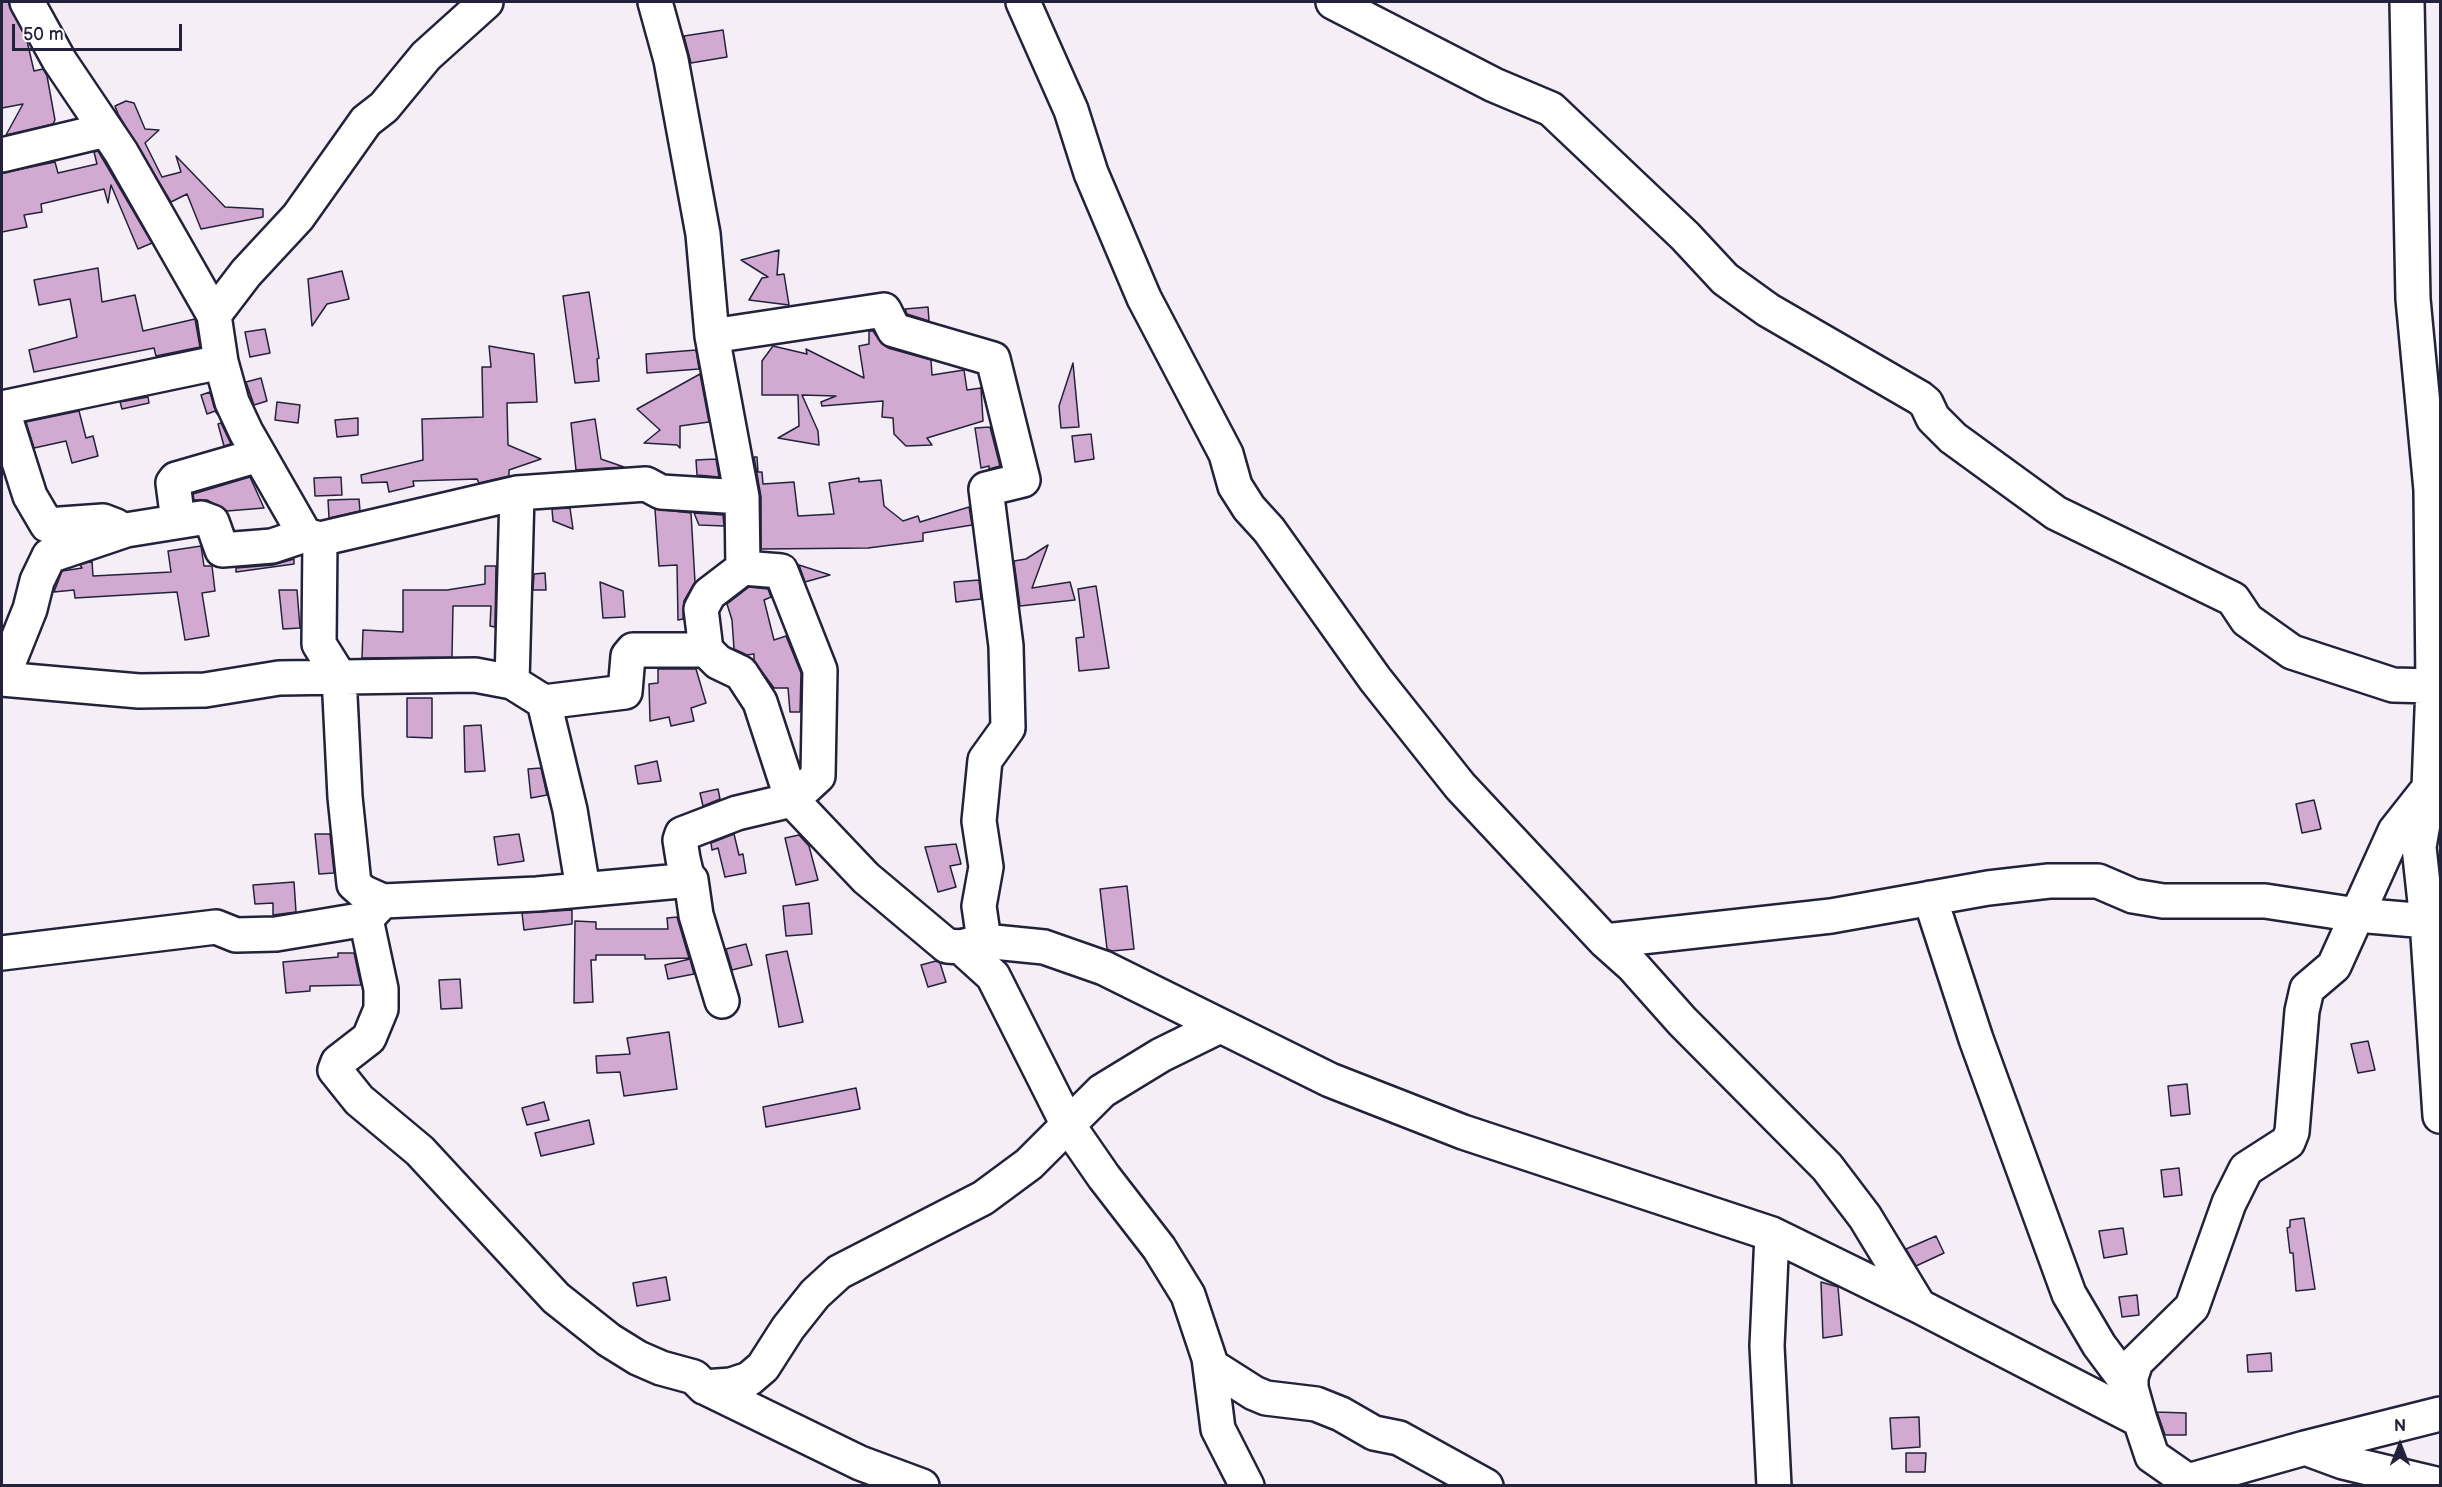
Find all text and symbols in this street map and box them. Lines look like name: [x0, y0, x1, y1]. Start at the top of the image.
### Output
scale bar: [15, 12, 184, 50]
text: 50 m: [23, 24, 64, 45]
north arrow: [2370, 1415, 2430, 1475]
text: N: [2394, 1417, 2406, 1436]

